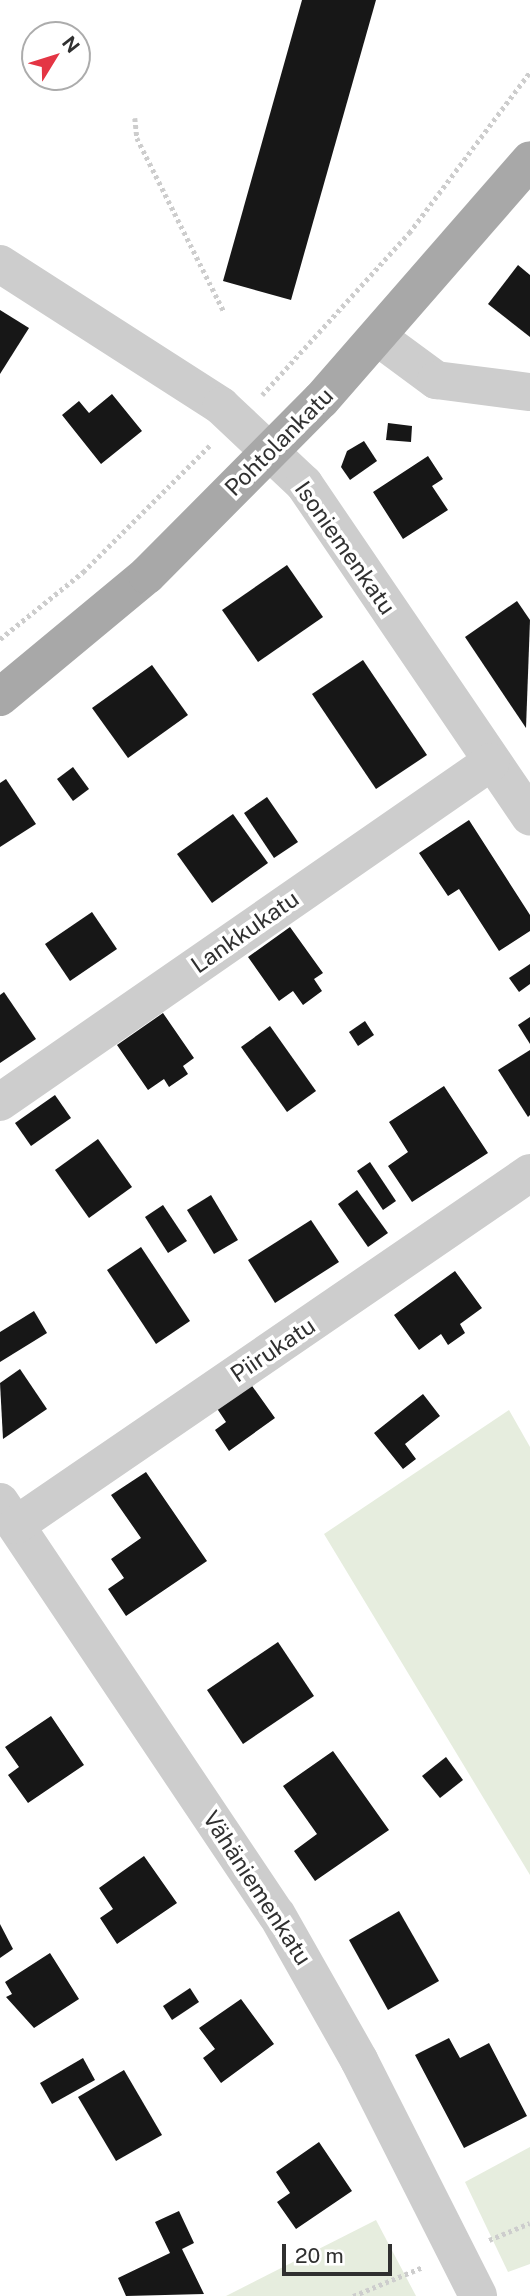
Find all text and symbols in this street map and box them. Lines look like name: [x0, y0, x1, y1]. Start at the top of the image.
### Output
north arrow: [21, 21, 91, 91]
text: N: [58, 32, 84, 57]
street label: Pohtolankatu: [219, 382, 339, 502]
street label: Isoniemenkatu: [289, 476, 401, 620]
street label: Lankkukatu: [186, 885, 304, 979]
street label: Piirukatu: [226, 1312, 320, 1388]
street label: Vähäniemenkatu: [197, 1806, 317, 1970]
scale bar: [285, 2230, 395, 2274]
text: 20 m: [295, 2243, 344, 2268]

